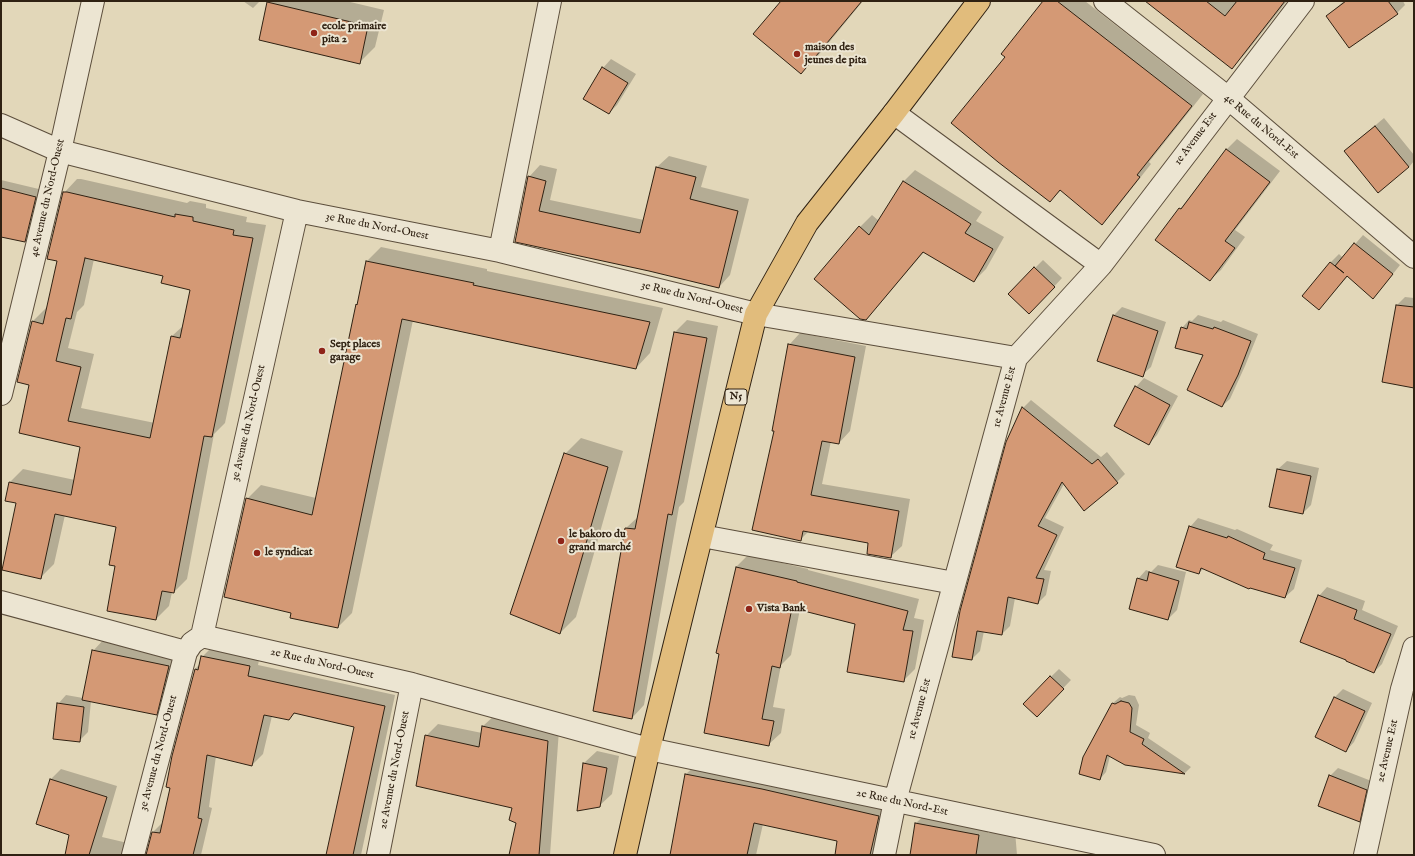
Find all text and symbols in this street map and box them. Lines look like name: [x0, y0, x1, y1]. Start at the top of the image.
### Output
place label: ecole primaire pita 2: [322, 20, 386, 46]
marker: ecole primaire pita 2: [309, 28, 319, 38]
place label: maison des jeunes de pita: [805, 41, 866, 67]
marker: maison des jeunes de pita: [792, 49, 802, 59]
street label: 4e Rue du Nord-Est: [1221, 92, 1301, 162]
street label: 1e Avenue Est: [1172, 110, 1220, 168]
street label: 4e Avenue du Nord-Ouest: [28, 138, 68, 258]
street label: 3e Rue du Nord-Ouest: [324, 211, 430, 243]
street label: 3e Rue du Nord-Ouest: [640, 279, 744, 317]
place label: Sept places garage: [330, 338, 380, 364]
marker: Sept places garage: [317, 346, 327, 356]
street label: 3e Avenue du Nord-Ouest: [229, 363, 269, 483]
street label: 1e Avenue Est: [990, 365, 1020, 429]
road number: N5: [725, 389, 747, 405]
place label: le bakoro du grand marché: [569, 528, 631, 554]
marker: le bakoro du grand marché: [556, 536, 566, 546]
place label: le syndicat: [265, 546, 313, 560]
marker: le syndicat: [252, 548, 262, 558]
place label: Vista Bank: [757, 602, 806, 616]
marker: Vista Bank: [744, 604, 754, 614]
street label: 2e Rue du Nord-Ouest: [269, 646, 375, 682]
street label: 1e Avenue Est: [905, 677, 935, 741]
street label: 3e Avenue du Nord-Ouest: [137, 694, 181, 812]
street label: 2e Avenue du Nord-Ouest: [377, 710, 413, 830]
street label: 2e Avenue Est: [1374, 718, 1402, 784]
street label: 2e Rue du Nord-Est: [855, 787, 949, 819]

